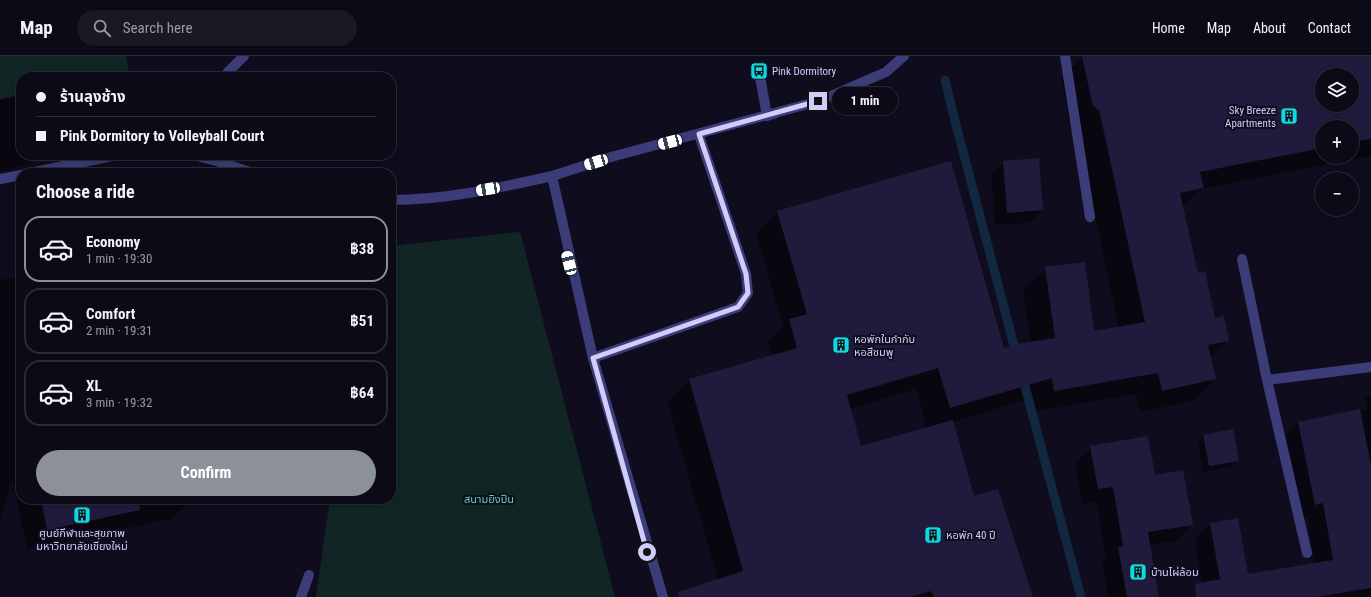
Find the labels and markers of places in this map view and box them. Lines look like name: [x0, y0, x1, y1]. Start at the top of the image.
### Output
bus stop icon: Pink Dormitory: [749, 61, 769, 81]
place label: Pink Dormitory: [772, 65, 837, 78]
place label: Sky Breeze Apartments: [1225, 104, 1276, 130]
building icon: Sky Breeze Apartments: [1279, 106, 1299, 126]
place label: หอพักในกำกับ หอสีชมพู: [854, 333, 915, 359]
building icon: หอพักในกำกับ หอสีชมพู: [831, 335, 851, 355]
building icon: ศูนย์กีฬาและสุขภาพ มหาวิทยาลัยเชียงใหม่: [72, 505, 92, 525]
building icon: หอพัก 40 ปี: [923, 525, 943, 545]
place label: ศูนย์กีฬาและสุขภาพ มหาวิทยาลัยเชียงใหม่: [36, 527, 128, 553]
place label: หอพัก 40 ปี: [946, 529, 996, 542]
building icon: บ้านไผ่ล้อม: [1128, 562, 1148, 582]
place label: บ้านไผ่ล้อม: [1151, 566, 1199, 579]

